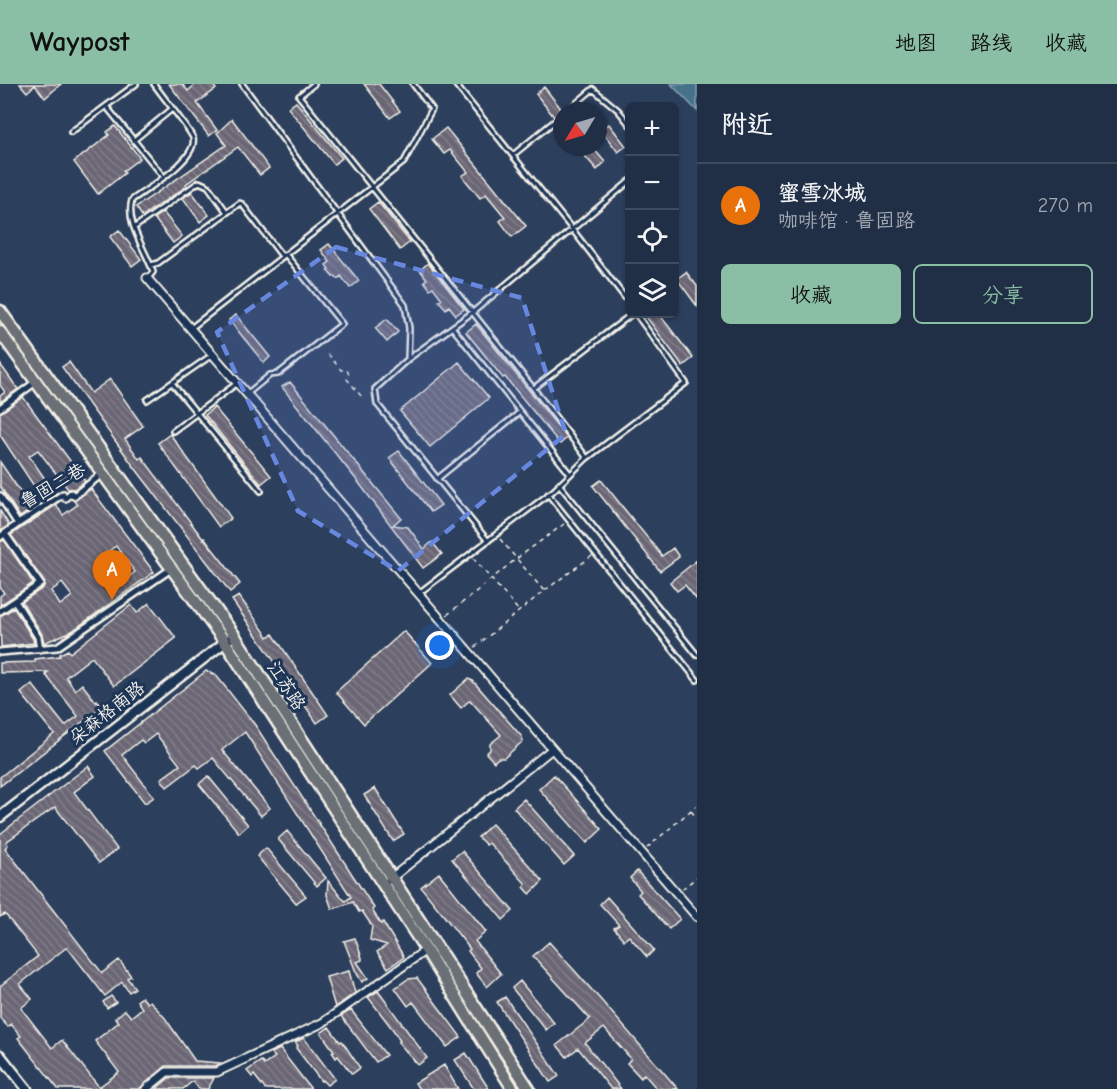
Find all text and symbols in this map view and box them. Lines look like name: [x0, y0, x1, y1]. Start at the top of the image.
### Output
text: Waypost: [30, 26, 130, 58]
text: 地图: [895, 31, 937, 55]
text: 路线: [970, 31, 1012, 55]
text: 收藏: [1045, 31, 1087, 55]
north arrow: [553, 102, 607, 156]
map controls: [625, 102, 679, 318]
button: +: [625, 102, 679, 156]
text: 附近: [721, 110, 773, 140]
button: −: [625, 156, 679, 210]
text: 蜜雪冰城: [778, 180, 866, 206]
text: A: [735, 194, 746, 217]
text: 270 m: [1038, 194, 1093, 217]
text: 咖啡馆 · 鲁固路: [778, 209, 915, 232]
button: locate: [625, 210, 679, 264]
button: layers: [625, 264, 679, 318]
button: 收藏: [721, 264, 901, 324]
button: 分享: [913, 264, 1093, 324]
street label: 鲁固二巷: [17, 459, 89, 513]
pin: A: [92, 550, 132, 600]
your location: [425, 631, 454, 660]
street label: 江苏路: [262, 658, 310, 714]
street label: 朵森格南路: [65, 677, 149, 749]

